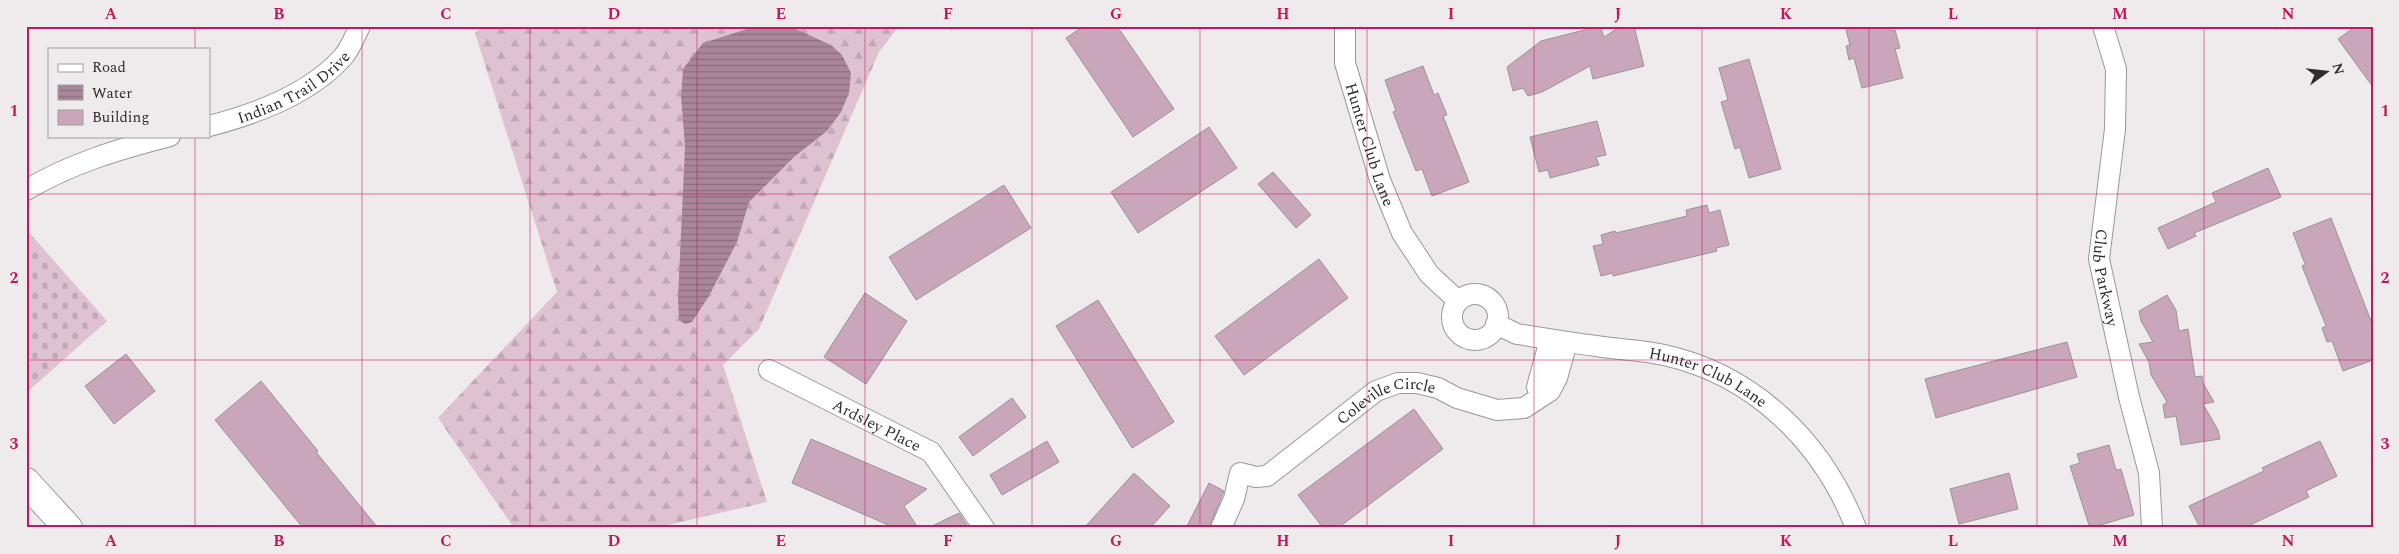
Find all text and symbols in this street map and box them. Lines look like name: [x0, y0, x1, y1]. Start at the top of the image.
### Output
text: A: [105, 2, 118, 26]
text: B: [273, 2, 285, 26]
text: C: [440, 2, 452, 26]
text: D: [608, 2, 621, 26]
text: E: [776, 2, 786, 26]
text: F: [943, 2, 953, 26]
text: G: [1110, 2, 1122, 26]
text: H: [1276, 2, 1290, 26]
text: I: [1448, 2, 1454, 26]
text: J: [1615, 2, 1622, 26]
text: K: [1780, 2, 1793, 26]
text: L: [1948, 2, 1958, 26]
text: M: [2112, 2, 2128, 26]
text: N: [2281, 2, 2295, 26]
street label: Indian Trail Drive: [234, 46, 356, 130]
legend: [48, 48, 210, 138]
north arrow: [2302, 48, 2352, 98]
text: Road: [92, 56, 126, 79]
text: N: [2326, 61, 2350, 77]
street label: Hunter Club Lane: [1339, 80, 1401, 210]
text: Water: [92, 82, 132, 105]
text: 1: [10, 99, 18, 123]
text: 1: [2381, 99, 2389, 123]
text: Building: [92, 106, 149, 129]
street label: Club Parkway: [2086, 227, 2125, 330]
text: 2: [10, 266, 19, 290]
text: 2: [2381, 266, 2390, 290]
street label: Hunter Club Lane: [1647, 341, 1772, 414]
street label: Coleville Circle: [1331, 372, 1438, 431]
street label: Ardsley Place: [828, 393, 925, 458]
text: 3: [10, 432, 19, 456]
text: 3: [2381, 432, 2390, 456]
text: A: [105, 529, 118, 553]
text: B: [273, 529, 285, 553]
text: C: [440, 529, 452, 553]
text: D: [608, 529, 621, 553]
text: E: [776, 529, 786, 553]
text: F: [943, 529, 953, 553]
text: G: [1110, 529, 1122, 553]
text: H: [1276, 529, 1290, 553]
text: I: [1448, 529, 1454, 553]
text: J: [1615, 529, 1622, 553]
text: K: [1780, 529, 1793, 553]
text: L: [1948, 529, 1958, 553]
text: M: [2112, 529, 2128, 553]
text: N: [2281, 529, 2295, 553]

